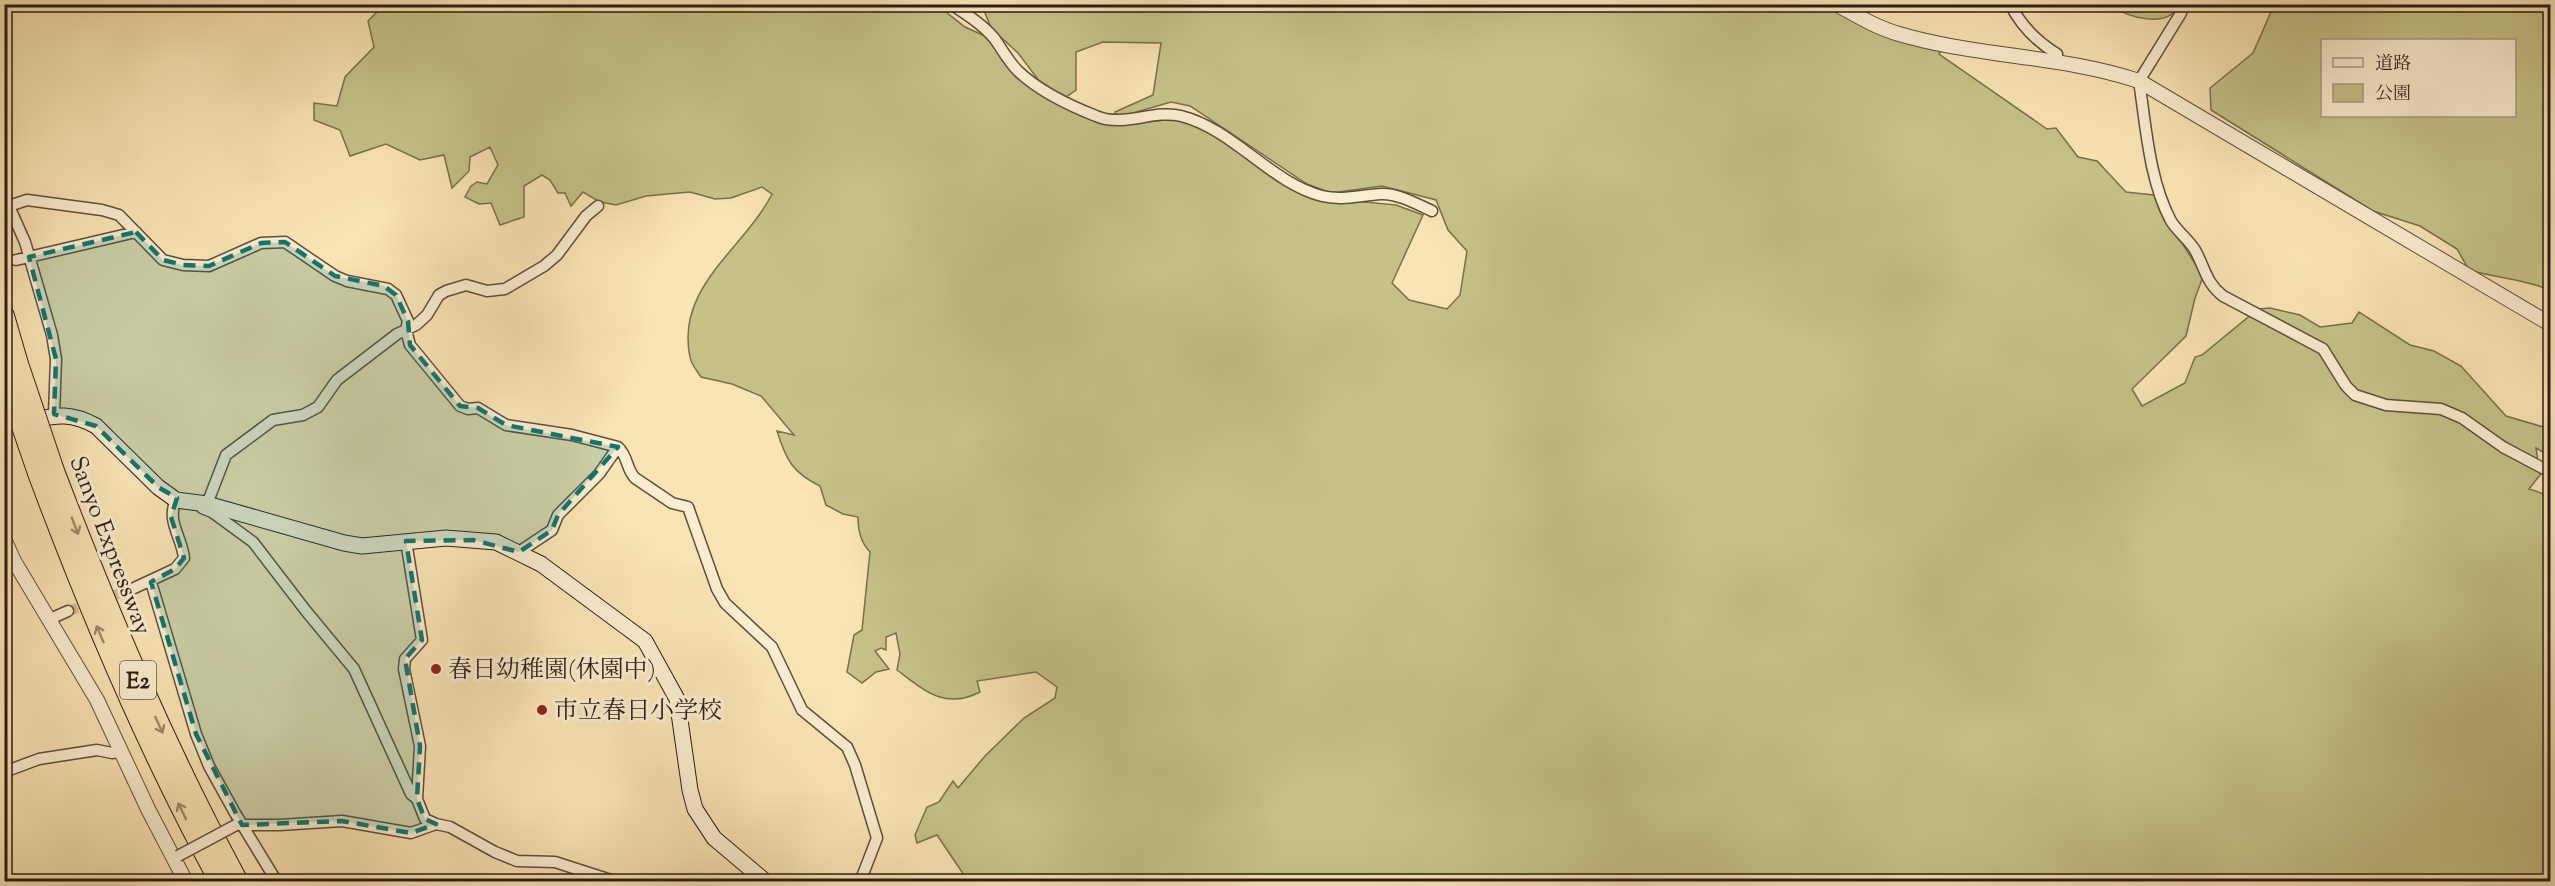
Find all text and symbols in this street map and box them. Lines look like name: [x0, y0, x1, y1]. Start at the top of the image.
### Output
legend: [2321, 39, 2516, 117]
text: 道路: [2375, 52, 2411, 78]
text: 公園: [2375, 82, 2411, 108]
street label: Sanyo Expressway: [59, 451, 159, 640]
one-way arrow: [70, 516, 81, 535]
one-way arrow: [94, 626, 106, 644]
place label: 春日幼稚園(休園中): [448, 654, 656, 688]
road number: E2: [120, 661, 156, 699]
marker: 春日幼稚園(休園中): [429, 662, 443, 676]
place label: 市立春日小学校: [554, 695, 722, 729]
marker: 市立春日小学校: [535, 703, 549, 717]
one-way arrow: [153, 715, 165, 733]
one-way arrow: [176, 803, 188, 821]

